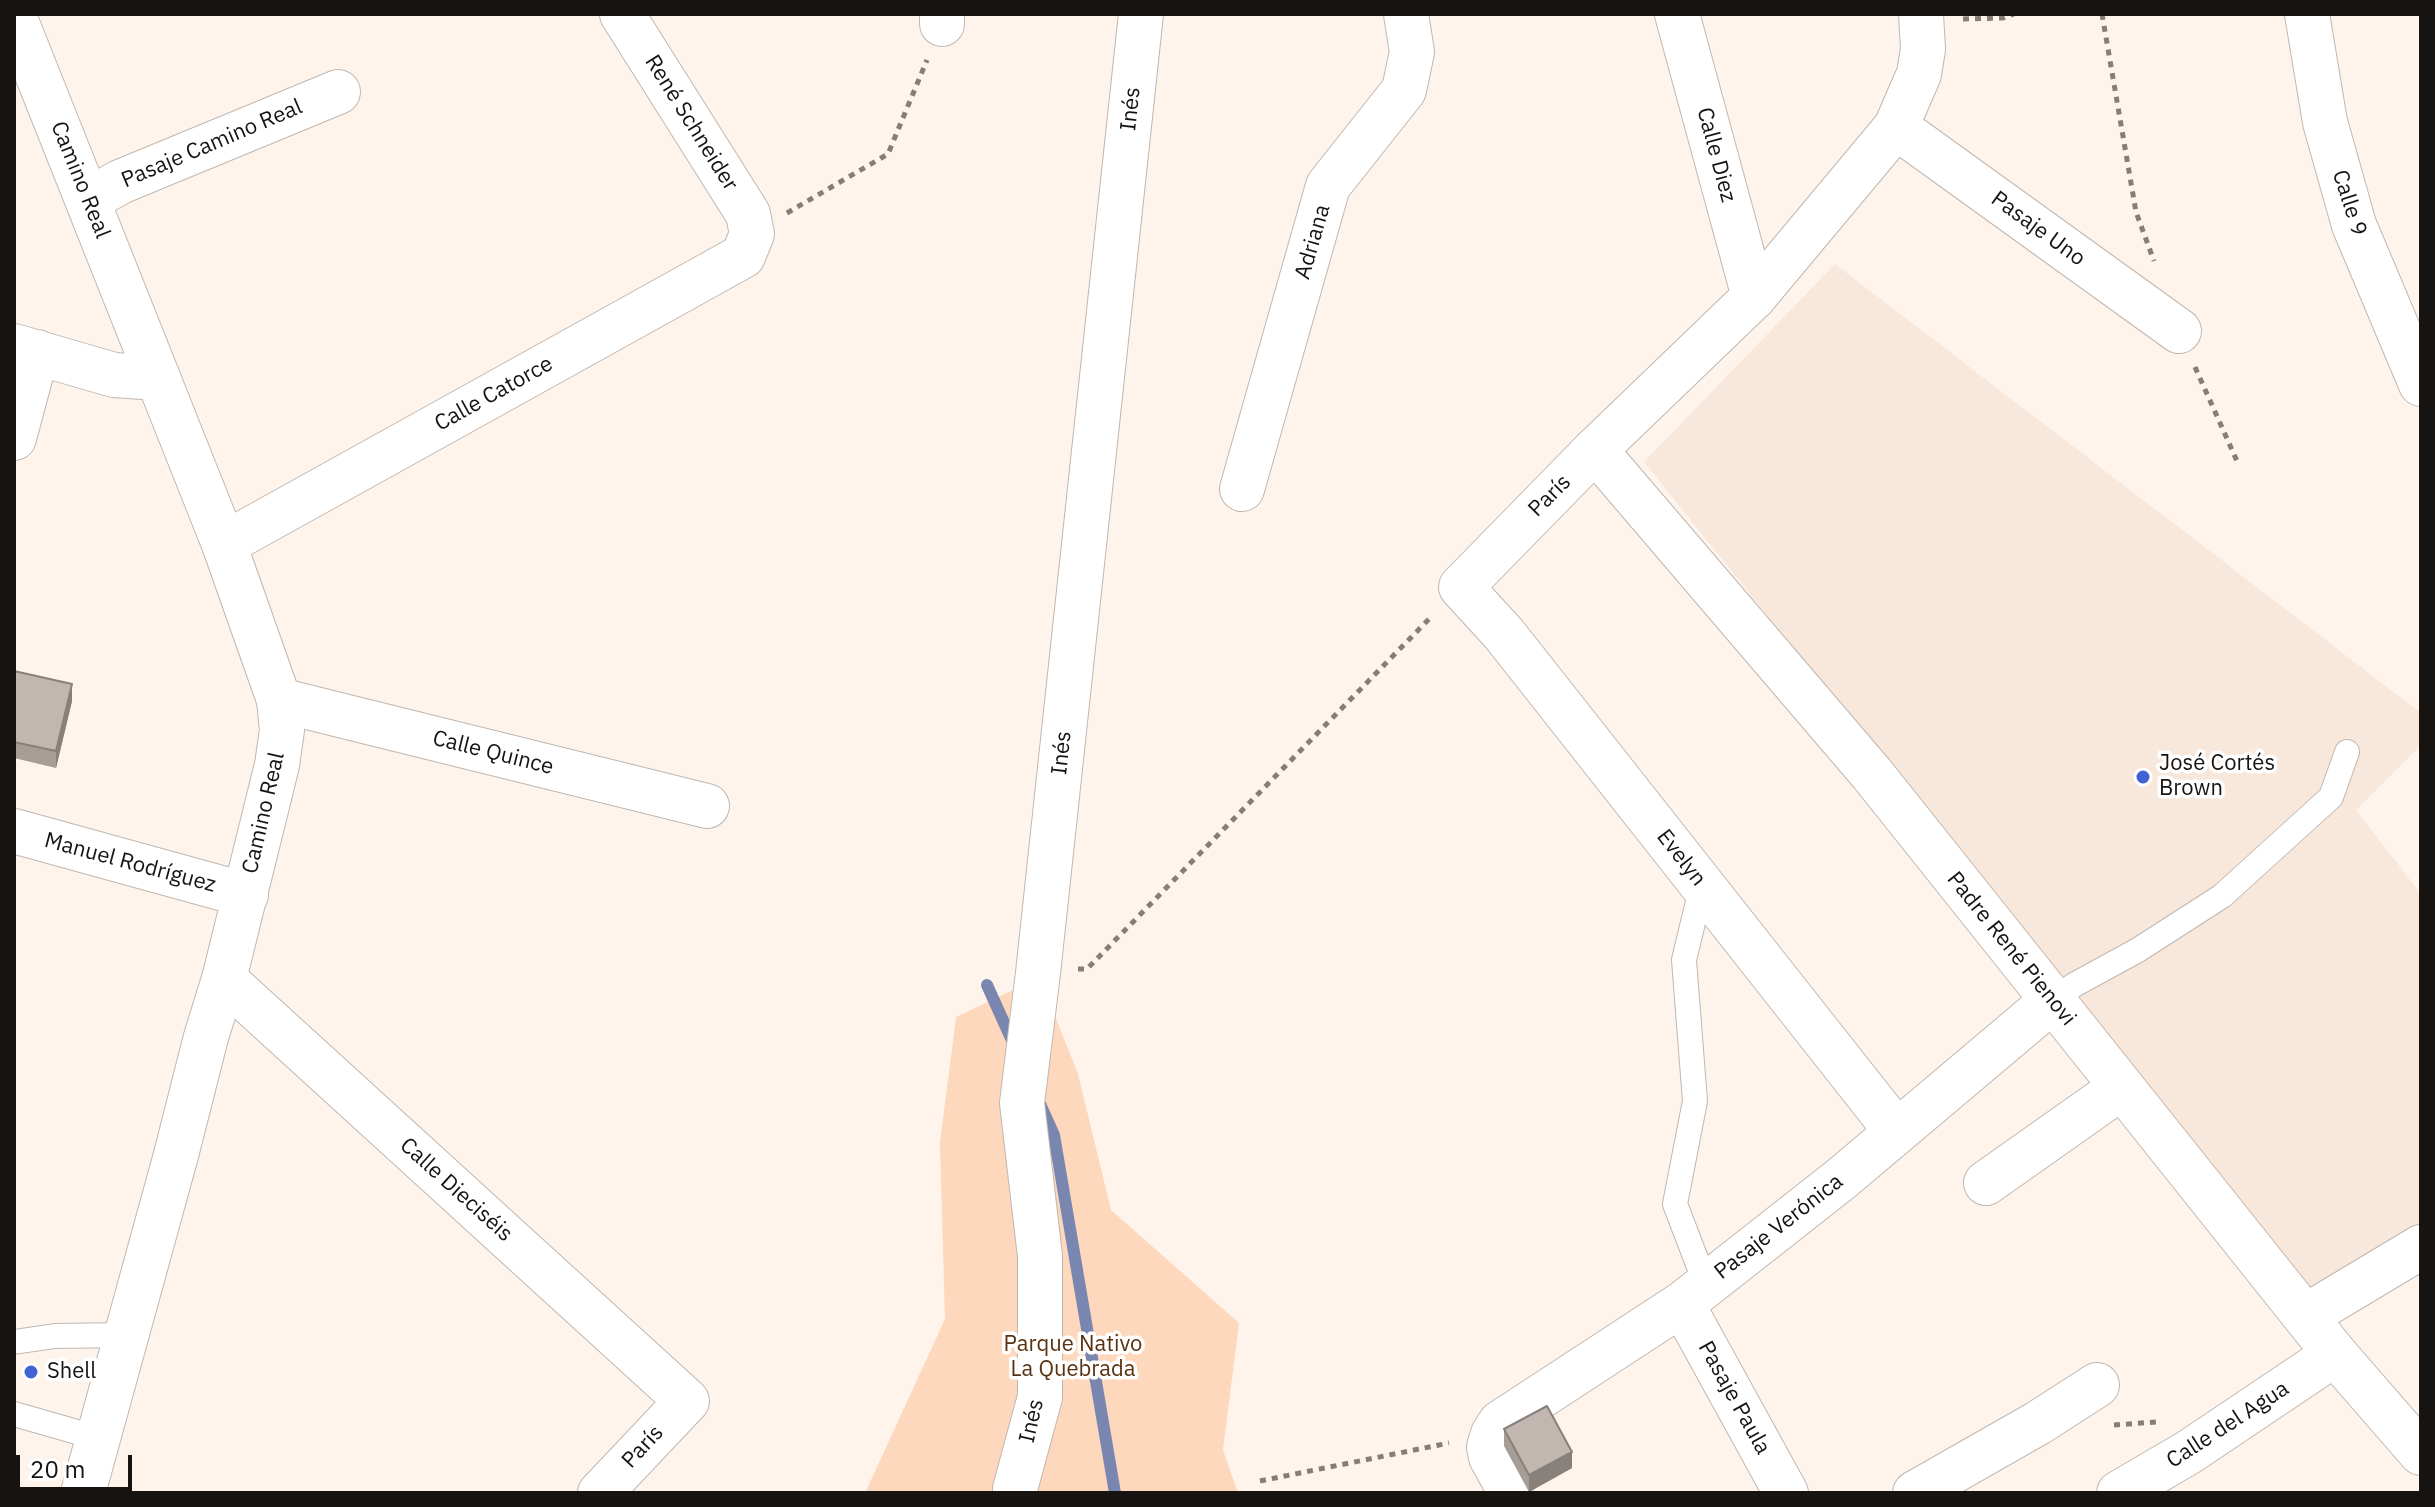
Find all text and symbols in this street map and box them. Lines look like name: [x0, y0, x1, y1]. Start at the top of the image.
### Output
street label: René Schneider: [639, 50, 743, 196]
street label: Inés: [1116, 86, 1146, 132]
street label: Pasaje Camino Real: [118, 94, 306, 194]
street label: Calle Diez: [1691, 105, 1741, 205]
street label: Camino Real: [45, 118, 115, 242]
street label: Calle 9: [2326, 167, 2372, 239]
street label: Pasaje Uno: [1986, 186, 2090, 272]
street label: Adriana: [1290, 202, 1336, 282]
street label: Calle Catorce: [430, 351, 558, 437]
street label: París: [1523, 469, 1577, 523]
street label: Calle Quince: [430, 725, 556, 781]
street label: Inés: [1047, 730, 1077, 776]
street label: Camino Real: [237, 750, 291, 876]
place label: José Cortés Brown: [2159, 751, 2275, 802]
marker: José Cortés Brown: [2134, 768, 2152, 786]
street label: Evelyn: [1651, 824, 1711, 892]
street label: Manuel Rodríguez: [41, 827, 219, 899]
street label: Padre René Pienovi: [1941, 867, 2081, 1031]
street label: Calle Dieciséis: [394, 1133, 518, 1247]
street label: Pasaje Verónica: [1709, 1169, 1849, 1285]
park label: Parque Nativo La Quebrada: [1004, 1332, 1142, 1384]
street label: Pasaje Paula: [1692, 1337, 1776, 1459]
place label: Shell: [47, 1359, 96, 1385]
marker: Shell: [22, 1363, 40, 1381]
street label: Calle del Agua: [2162, 1376, 2294, 1474]
street label: Inés: [1014, 1397, 1050, 1445]
street label: París: [617, 1420, 669, 1474]
scale bar: [20, 1439, 136, 1489]
text: 20 m: [30, 1453, 85, 1485]

